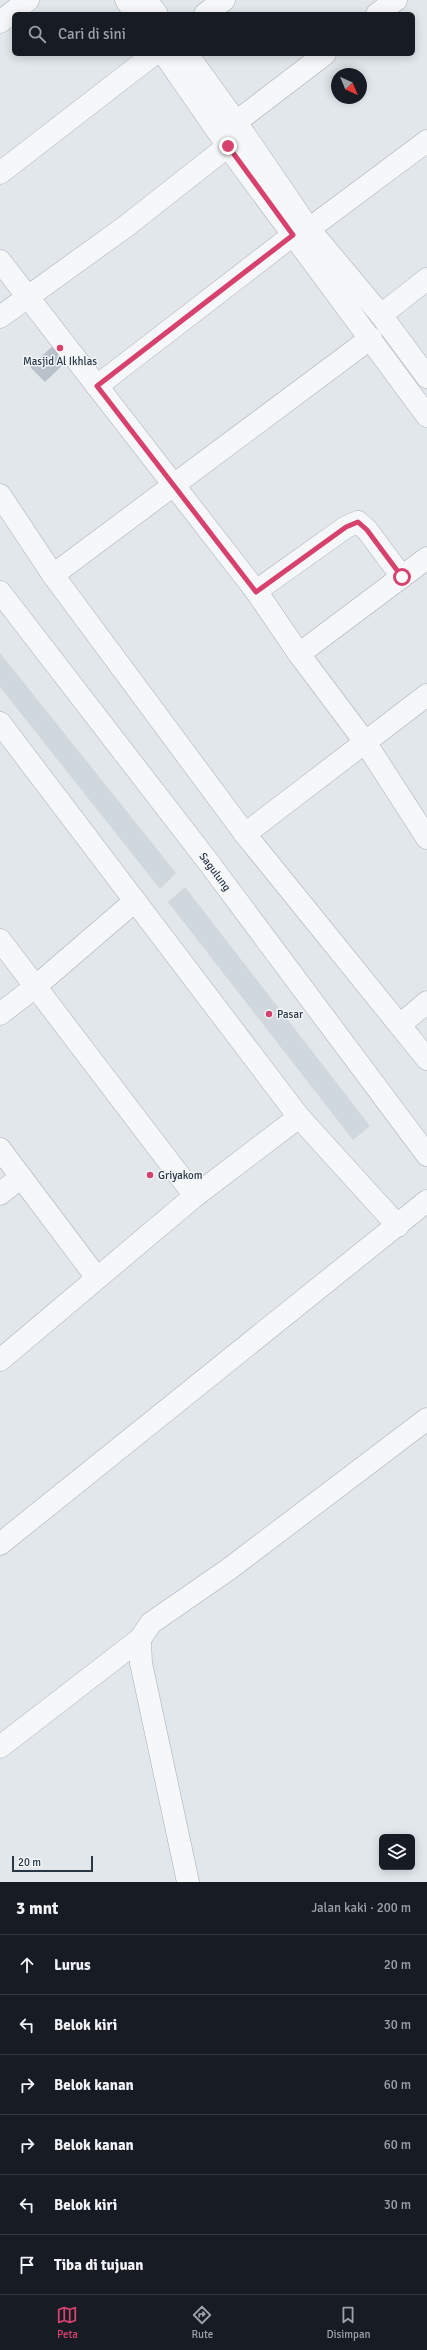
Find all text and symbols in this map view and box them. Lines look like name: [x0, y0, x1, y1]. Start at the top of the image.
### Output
search box: [12, 12, 415, 56]
icon: search: [26, 23, 48, 45]
text: Cari di sini: [58, 25, 126, 43]
north arrow: [331, 68, 367, 104]
route end: [219, 137, 237, 155]
marker: Masjid Al Ikhlas: [55, 343, 65, 353]
place label: Masjid Al Ikhlas: [23, 355, 97, 368]
route start: [393, 568, 411, 586]
street label: Sagulung: [197, 850, 234, 893]
place label: Pasar: [277, 1008, 303, 1021]
marker: Pasar: [264, 1009, 274, 1019]
place label: Griyakom: [158, 1169, 203, 1182]
marker: Griyakom: [145, 1170, 155, 1180]
map controls: [379, 1834, 415, 1870]
button: layers: [379, 1834, 415, 1870]
scale bar: [12, 1854, 93, 1873]
text: 20 m: [18, 1856, 41, 1869]
text: 3 mnt: [16, 1898, 58, 1919]
text: Jalan kaki · 200 m: [312, 1900, 411, 1916]
icon: ahead: [16, 1954, 38, 1976]
text: Lurus: [54, 1956, 91, 1974]
text: 20 m: [384, 1957, 411, 1973]
icon: left: [16, 2014, 38, 2036]
text: Belok kiri: [54, 2016, 117, 2034]
text: 30 m: [384, 2017, 411, 2033]
icon: right: [16, 2074, 38, 2096]
text: Belok kanan: [54, 2076, 134, 2094]
text: 60 m: [384, 2077, 411, 2093]
icon: right: [16, 2134, 38, 2156]
text: Belok kanan: [54, 2136, 134, 2154]
text: 60 m: [384, 2137, 411, 2153]
icon: left: [16, 2194, 38, 2216]
text: Belok kiri: [54, 2196, 117, 2214]
text: 30 m: [384, 2197, 411, 2213]
icon: arrive: [16, 2254, 38, 2276]
text: Tiba di tujuan: [54, 2256, 144, 2274]
tab: Peta: [56, 2304, 78, 2341]
tab: Rute: [191, 2304, 213, 2341]
tab: Disimpan: [326, 2304, 370, 2341]

